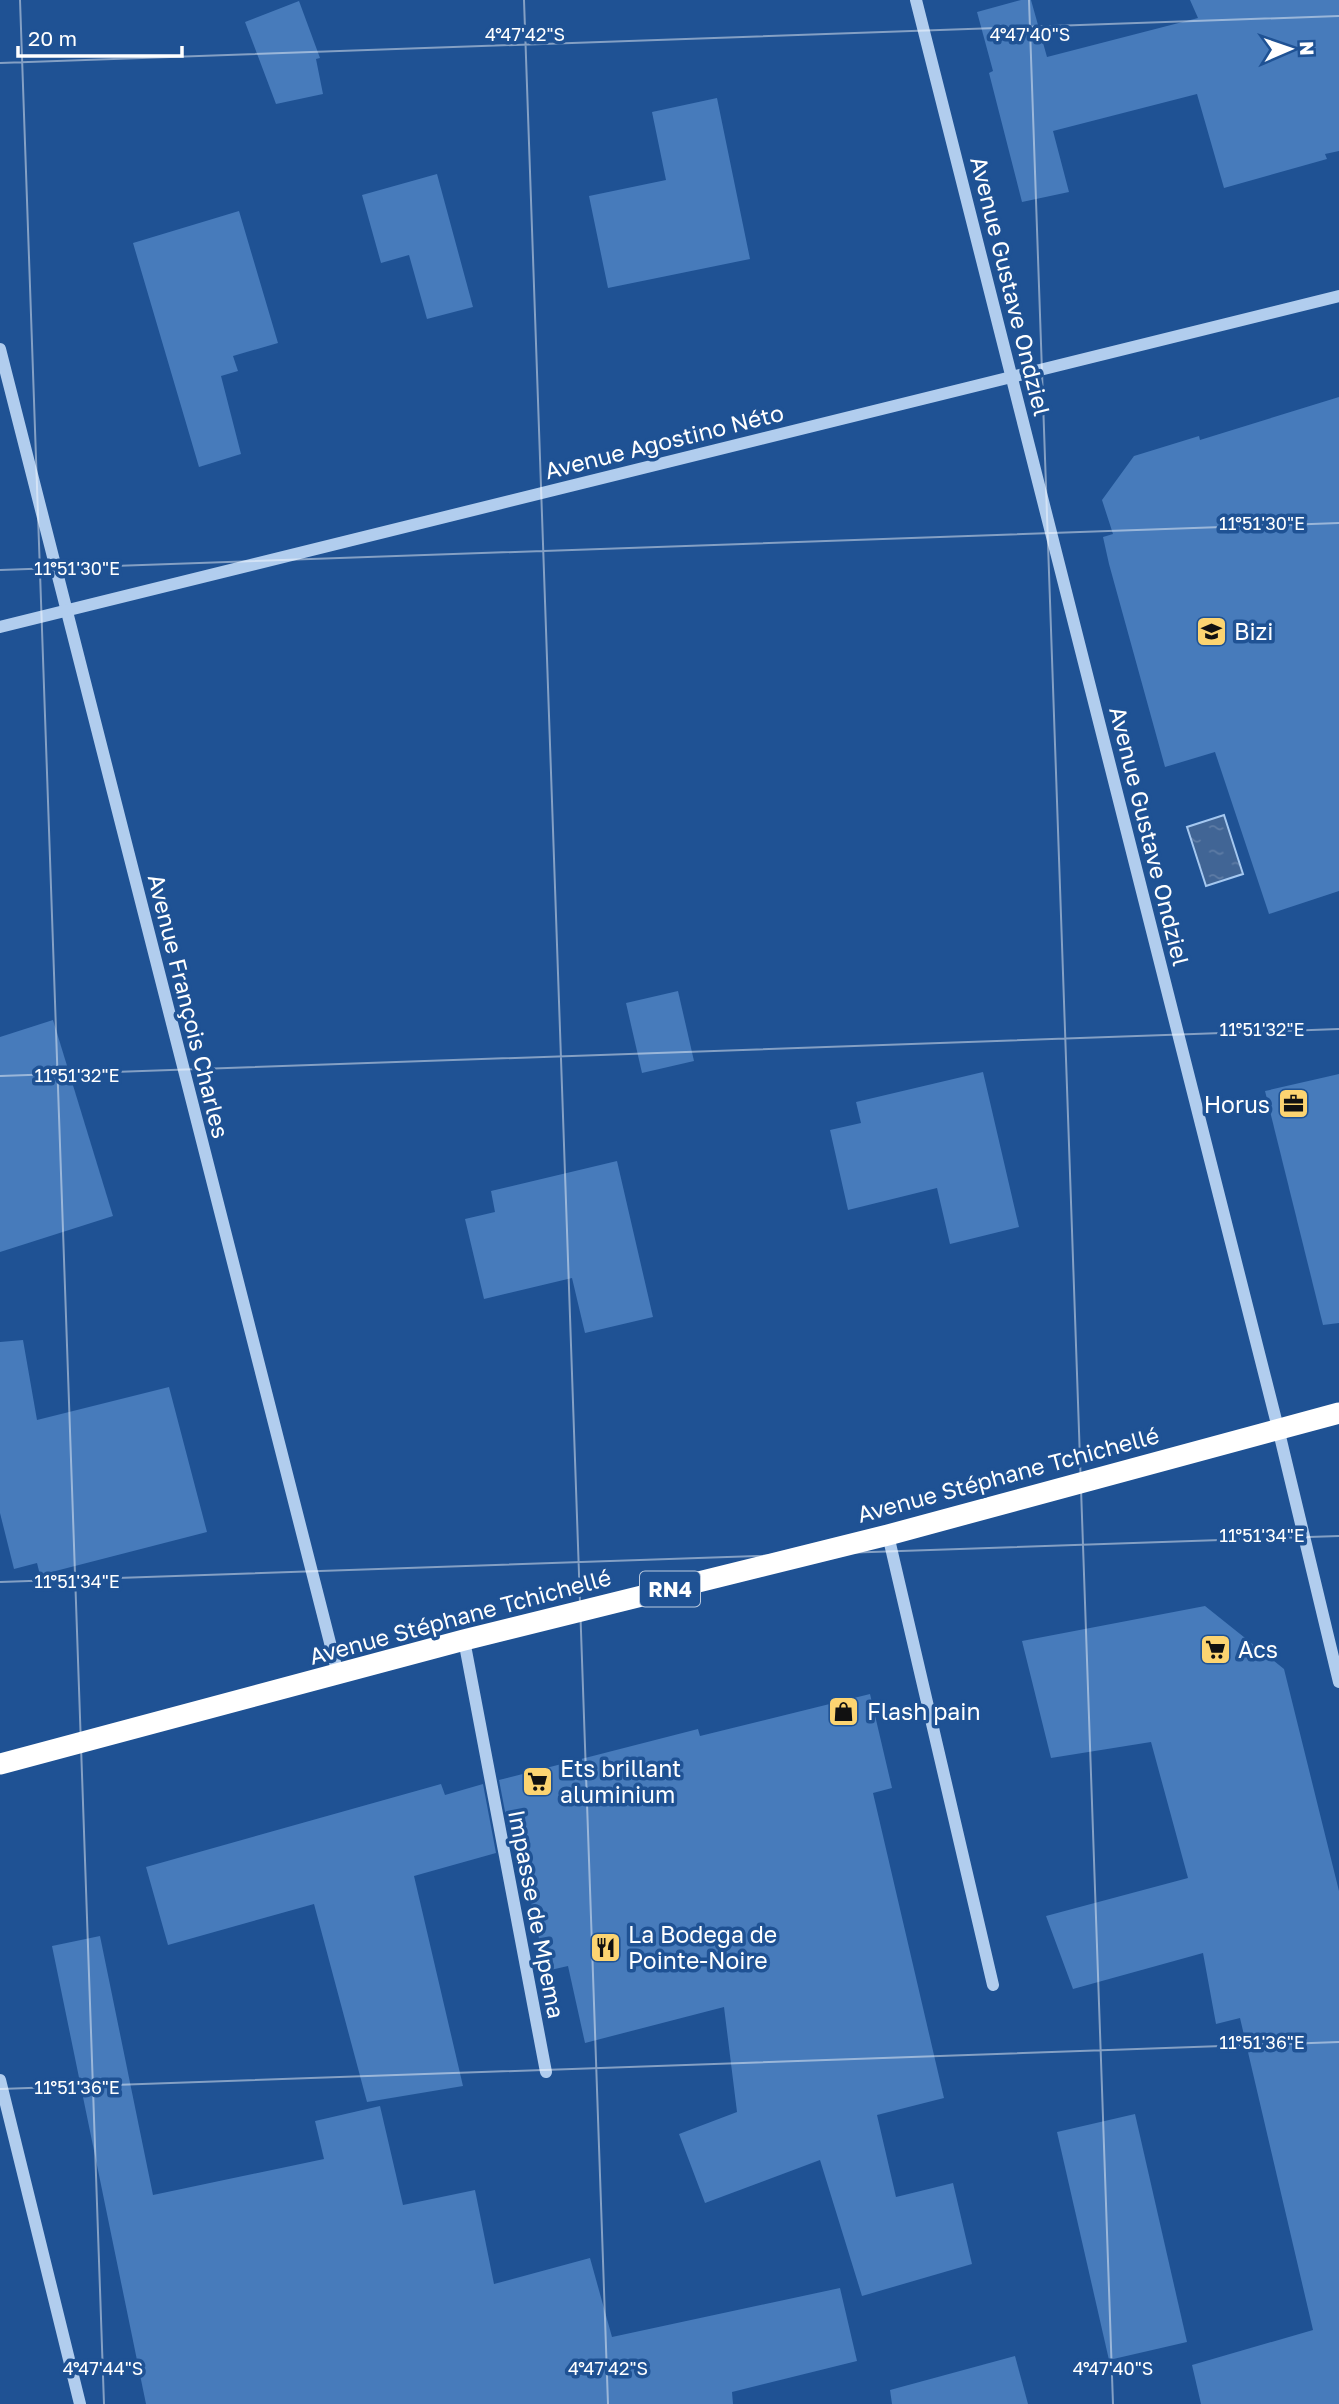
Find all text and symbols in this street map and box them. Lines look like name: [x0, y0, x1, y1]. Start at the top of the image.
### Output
scale bar: [18, 14, 182, 58]
north arrow: [1255, 14, 1325, 84]
text: 4°47'42"S: [485, 23, 565, 45]
text: 4°47'40"S: [990, 23, 1070, 45]
text: 20 m: [28, 25, 77, 51]
text: N: [1296, 41, 1319, 56]
street label: Avenue Gustave Ondziel: [965, 153, 1057, 419]
street label: Avenue Agostino Néto: [542, 398, 786, 484]
text: 11°51'30"E: [1219, 512, 1305, 534]
text: 11°51'30"E: [34, 557, 120, 579]
school or university icon: Bizi: [1194, 614, 1228, 648]
place label: Bizi: [1234, 617, 1273, 645]
street label: Avenue Gustave Ondziel: [1104, 703, 1196, 969]
street label: Avenue François Charles: [143, 871, 235, 1141]
text: 11°51'32"E: [1219, 1018, 1305, 1040]
text: 11°51'32"E: [34, 1064, 120, 1086]
office icon: Horus: [1276, 1087, 1310, 1121]
place label: Horus: [1204, 1090, 1270, 1118]
street label: Avenue Stéphane Tchichellé: [854, 1420, 1162, 1528]
text: 11°51'34"E: [1219, 1524, 1305, 1546]
street label: Avenue Stéphane Tchichellé: [306, 1562, 614, 1670]
text: 11°51'34"E: [34, 1570, 120, 1592]
road number: RN4: [640, 1572, 700, 1606]
supermarket icon: Acs: [1198, 1632, 1232, 1666]
place label: Acs: [1238, 1635, 1278, 1663]
shop icon: Flash pain: [827, 1694, 861, 1728]
place label: Flash pain: [867, 1697, 981, 1725]
place label: Ets brillant aluminium: [560, 1754, 681, 1808]
supermarket icon: Ets brillant aluminium: [520, 1764, 554, 1798]
street label: Impasse de Mpema: [503, 1807, 571, 2021]
place label: La Bodega de Pointe-Noire: [628, 1920, 777, 1974]
restaurant icon: La Bodega de Pointe-Noire: [588, 1930, 622, 1964]
text: 11°51'36"E: [1219, 2031, 1305, 2053]
text: 11°51'36"E: [34, 2076, 120, 2098]
text: 4°47'44"S: [63, 2357, 143, 2379]
text: 4°47'42"S: [568, 2357, 648, 2379]
text: 4°47'40"S: [1073, 2357, 1153, 2379]

